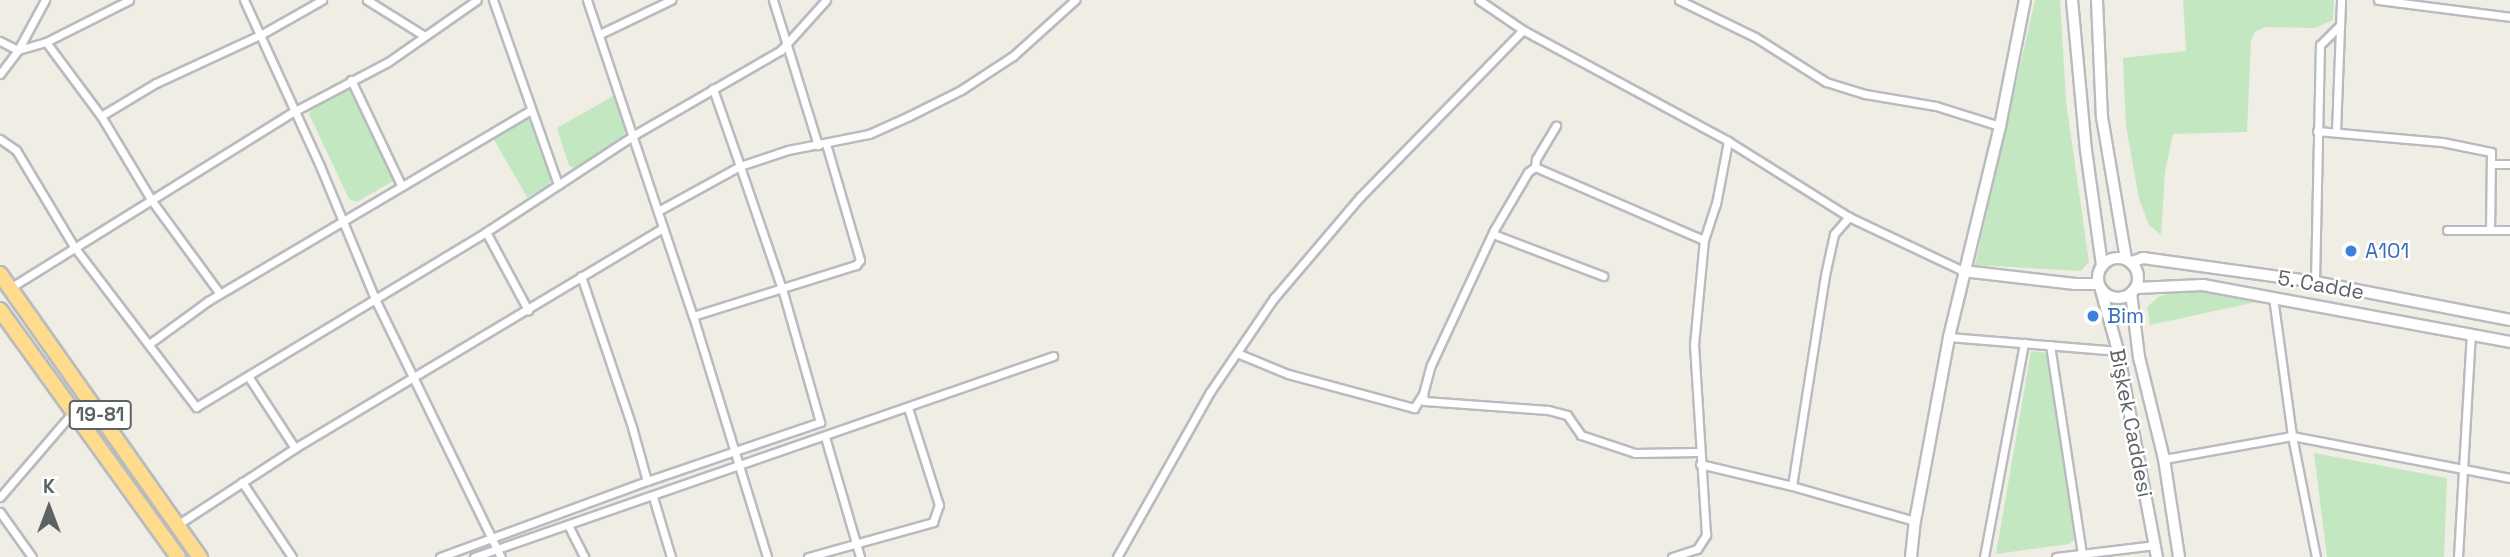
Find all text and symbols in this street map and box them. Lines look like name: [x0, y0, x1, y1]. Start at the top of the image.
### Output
place label: A101: [2365, 238, 2409, 264]
marker: A101: [2343, 243, 2359, 259]
street label: 5. Cadde: [2275, 265, 2367, 305]
place label: Bim: [2107, 303, 2144, 329]
marker: Bim: [2085, 308, 2101, 324]
street label: Bişkek Caddesi: [2104, 347, 2158, 499]
road number: 19-81: [68, 400, 132, 430]
north arrow: [14, 473, 84, 543]
text: K: [43, 474, 55, 499]

